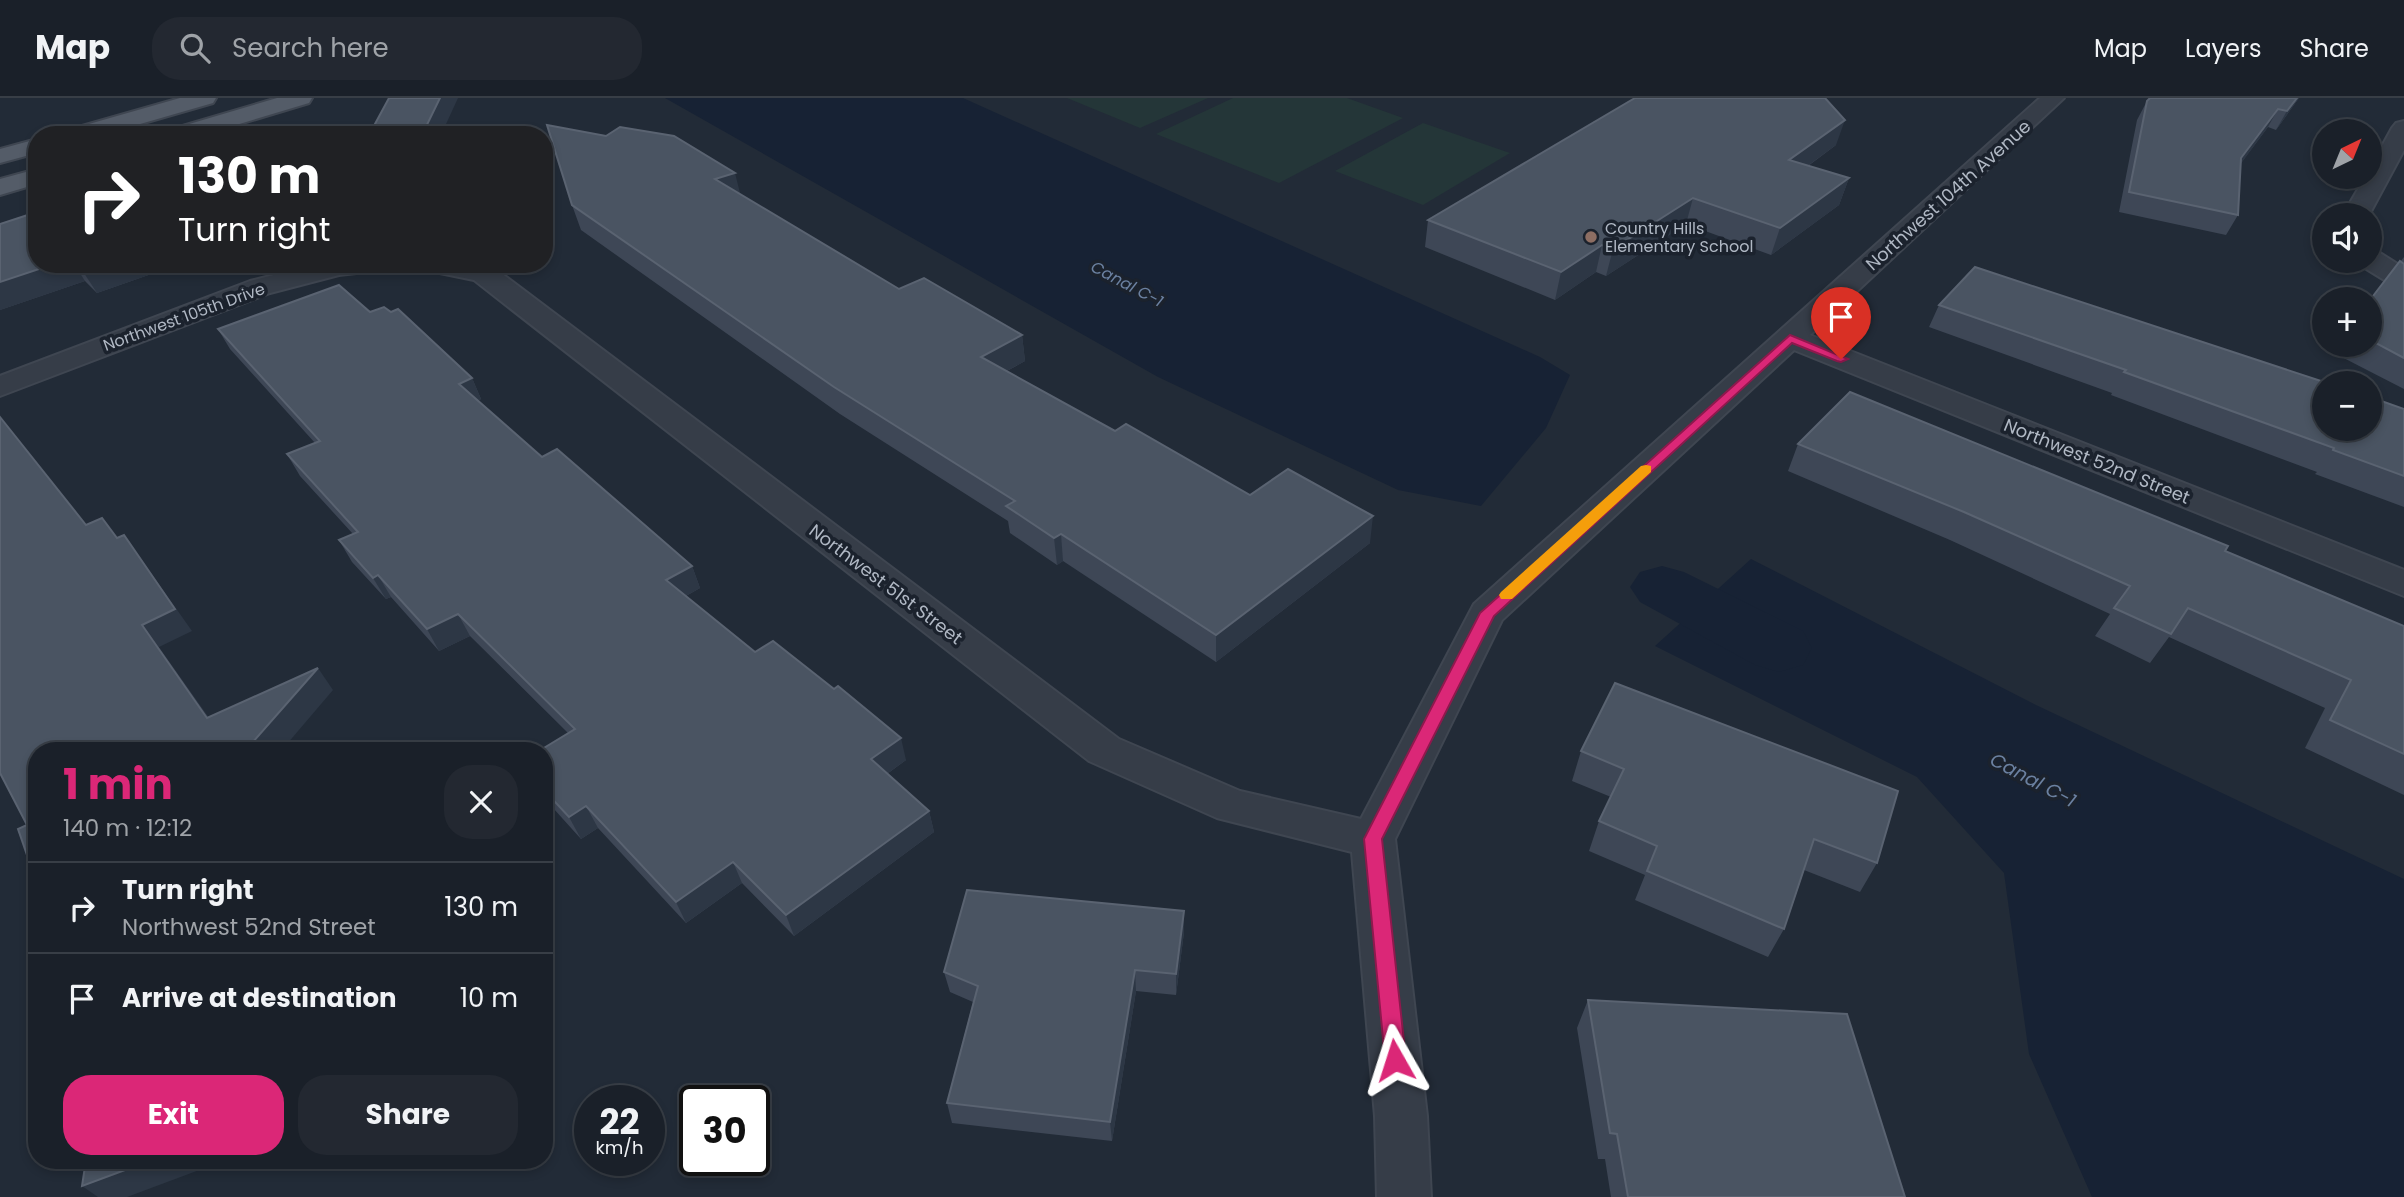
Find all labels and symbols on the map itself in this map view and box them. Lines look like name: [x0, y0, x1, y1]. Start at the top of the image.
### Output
street label: Northwest 104th Avenue: [1860, 114, 2036, 276]
north arrow: [2312, 119, 2382, 189]
place label: Country Hills Elementary School: [1605, 217, 1753, 258]
marker: Country Hills Elementary School: [1583, 229, 1599, 245]
water label: Canal C-1: [1087, 255, 1167, 313]
street label: Northwest 105th Drive: [100, 277, 268, 357]
pin: [1811, 287, 1871, 359]
street label: Northwest 52nd Street: [2000, 412, 2194, 510]
street label: Northwest 51st Street: [804, 518, 968, 650]
water label: Canal C-1: [1985, 746, 2081, 814]
position arrow: [1358, 1023, 1432, 1097]
speed limit sign: 30: [679, 1085, 770, 1176]

